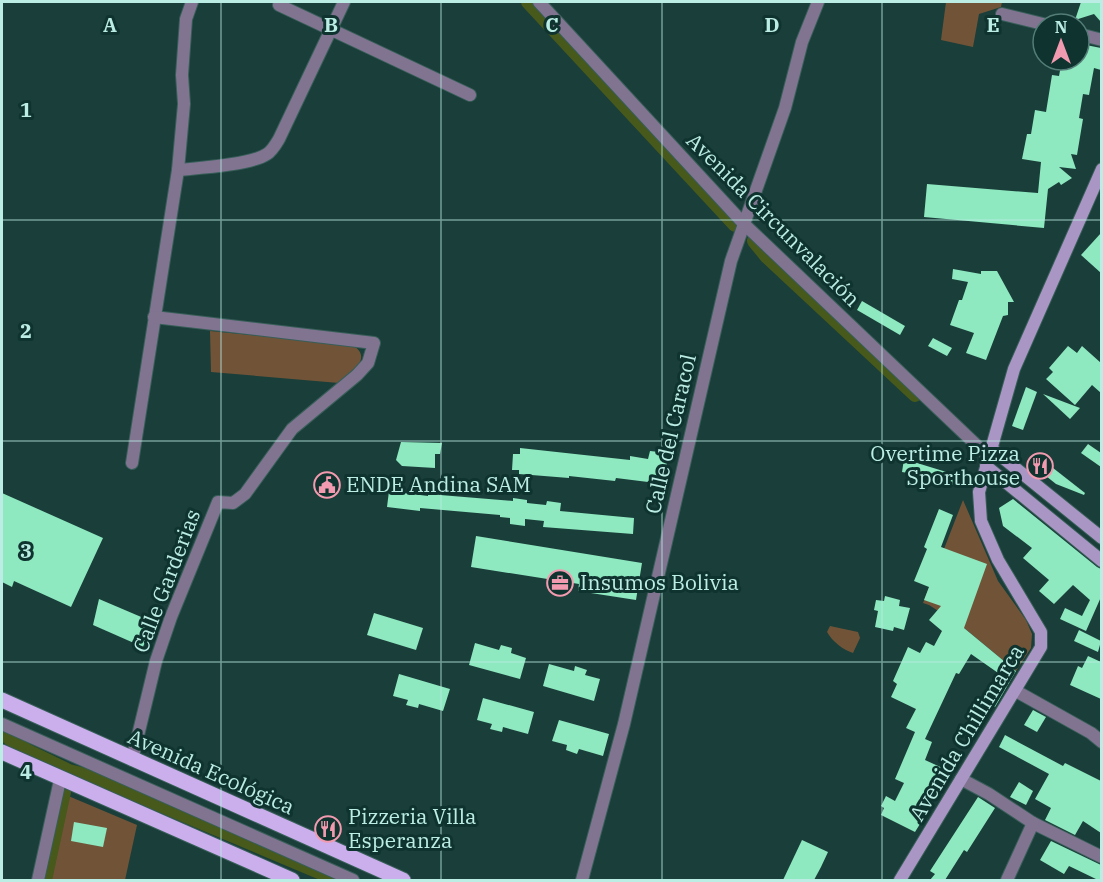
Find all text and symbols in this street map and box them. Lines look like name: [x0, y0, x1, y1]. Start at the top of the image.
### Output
text: A: [103, 11, 117, 38]
text: B: [324, 11, 338, 38]
text: C: [545, 11, 559, 38]
text: D: [764, 11, 780, 38]
text: E: [986, 11, 1000, 38]
north arrow: [1031, 12, 1091, 72]
text: N: [1055, 17, 1067, 37]
text: 1: [20, 96, 32, 123]
street label: Avenida Circunvalación: [681, 126, 867, 312]
text: 2: [20, 317, 32, 344]
street label: Calle del Caracol: [638, 351, 702, 516]
place label: Overtime Pizza Sporthouse: [870, 439, 1020, 491]
restaurant icon: Overtime Pizza Sporthouse: [1025, 451, 1055, 481]
public building icon: ENDE Andina SAM: [312, 470, 342, 500]
place label: ENDE Andina SAM: [346, 470, 531, 498]
street label: Calle Garderias: [126, 505, 206, 656]
text: 3: [20, 537, 32, 564]
office icon: Insumos Bolivia: [545, 568, 575, 598]
place label: Insumos Bolivia: [580, 568, 739, 596]
street label: Avenida Chillimarca: [902, 639, 1030, 826]
street label: Avenida Ecológica: [124, 722, 299, 820]
text: 4: [20, 758, 32, 785]
place label: Pizzeria Villa Esperanza: [348, 802, 477, 854]
restaurant icon: Pizzeria Villa Esperanza: [313, 814, 343, 844]

